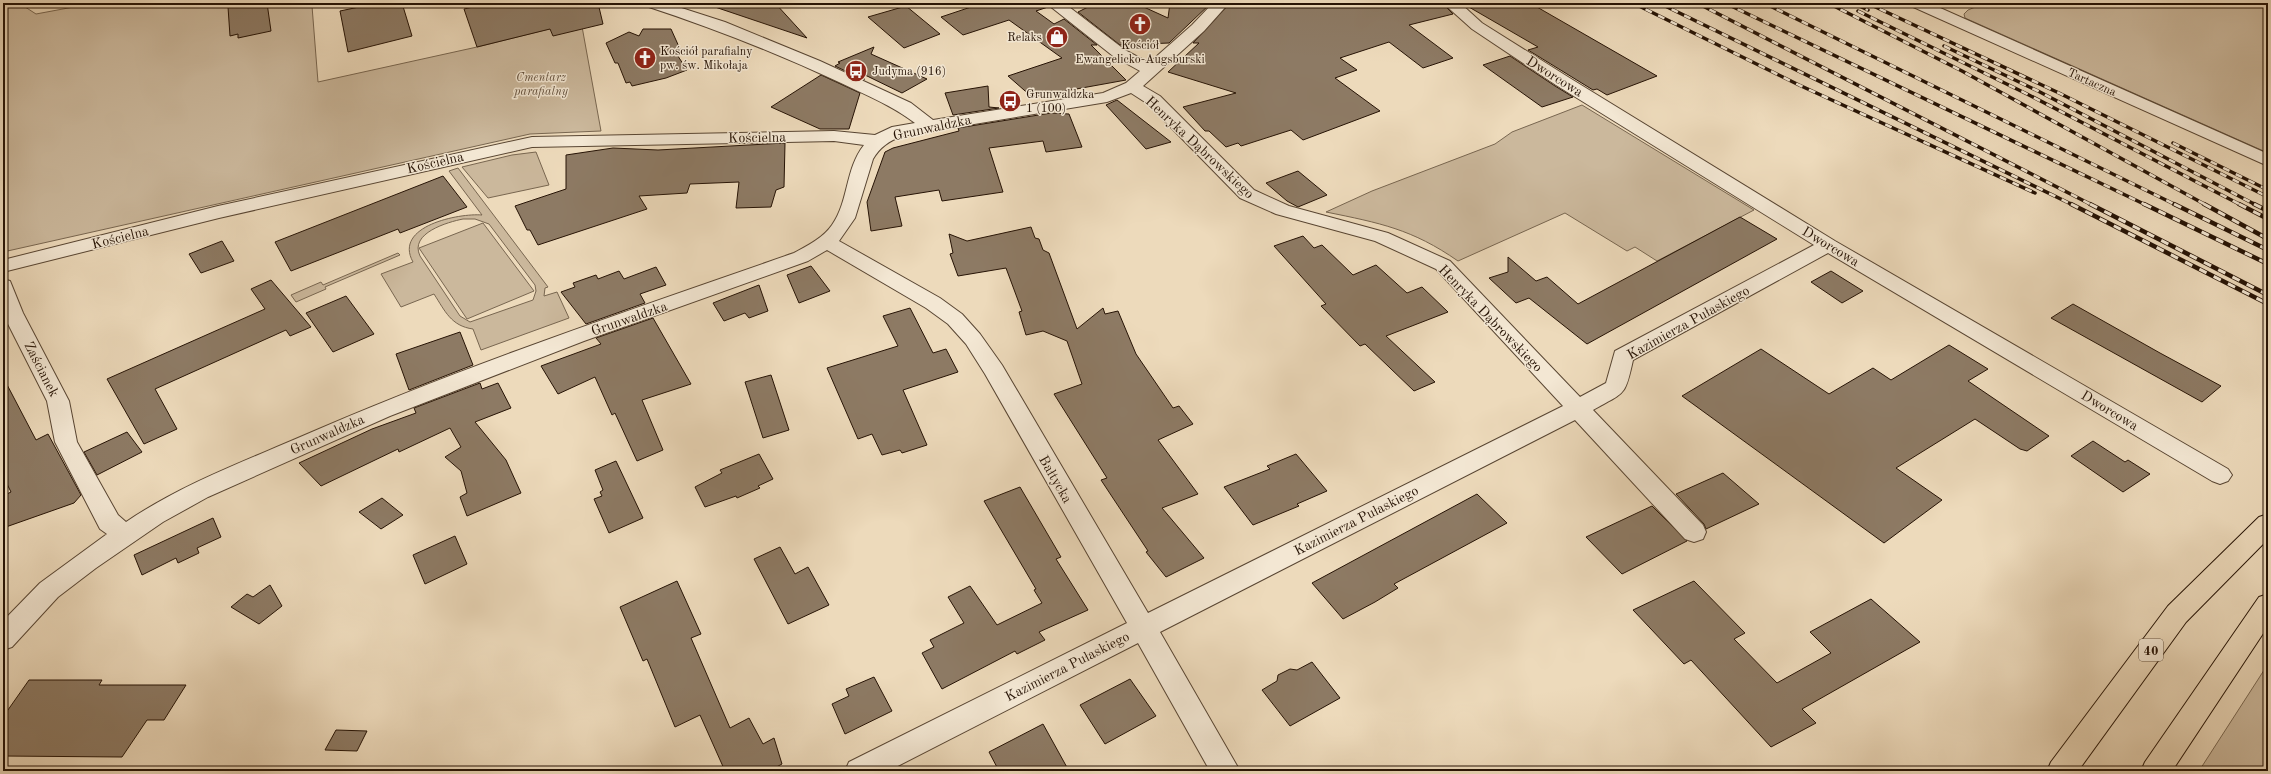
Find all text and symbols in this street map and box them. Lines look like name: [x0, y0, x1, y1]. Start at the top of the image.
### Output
church icon: Kościół Ewangelicko-Augsburski: [1127, 11, 1153, 37]
shop icon: Relaks: [1044, 24, 1070, 50]
place label: Relaks: [1007, 32, 1042, 44]
place label: Kościół Ewangelicko-Augsburski: [1075, 40, 1205, 66]
church icon: Kościół parafialny pw. św. Mikołaja: [632, 45, 658, 71]
place label: Kościół parafialny pw. św. Mikołaja: [660, 46, 753, 72]
street label: Dworcowa: [1524, 54, 1585, 100]
bus stop icon: Judyma (916): [843, 58, 869, 84]
place label: Judyma (916): [872, 65, 946, 78]
street label: Tartaczna: [2065, 67, 2118, 99]
park label: Cmentarz parafialny: [513, 72, 569, 98]
bus stop icon: Grunwaldzka 1 (100): [997, 88, 1023, 114]
place label: Grunwaldzka 1 (100): [1026, 89, 1094, 115]
street label: Henryka Dąbrowskiego: [1142, 94, 1256, 202]
street label: Grunwaldzka: [892, 113, 973, 143]
street label: Kościelna: [728, 130, 786, 146]
street label: Kościelna: [405, 150, 465, 176]
street label: Kościelna: [90, 224, 150, 252]
street label: Dworcowa: [1799, 224, 1862, 269]
street label: Henryka Dąbrowskiego: [1436, 263, 1545, 375]
street label: Kazimierza Pułaskiego: [1625, 283, 1752, 362]
street label: Grunwaldzka: [589, 299, 669, 339]
street label: Zaścianek: [21, 339, 61, 399]
street label: Dworcowa: [2078, 388, 2141, 433]
street label: Grunwaldzka: [288, 412, 367, 458]
street label: Bałtycka: [1036, 453, 1074, 506]
street label: Kazimierza Pułaskiego: [1292, 483, 1421, 558]
street label: Kazimierza Pułaskiego: [1003, 629, 1132, 704]
road number: 40: [2139, 639, 2163, 661]

